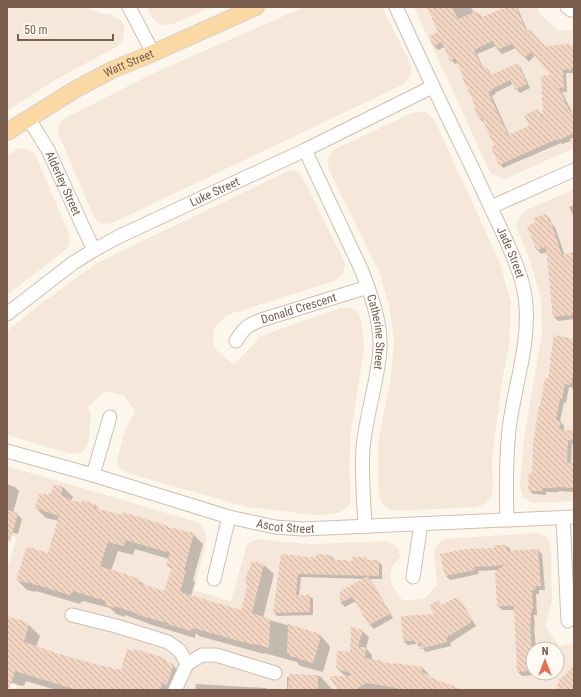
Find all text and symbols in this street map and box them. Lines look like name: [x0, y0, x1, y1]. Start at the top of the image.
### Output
scale bar: [18, 16, 113, 42]
text: 50 m: [24, 23, 48, 37]
street label: Watt Street: [101, 46, 156, 80]
street label: Alderley Street: [42, 149, 84, 218]
street label: Luke Street: [188, 174, 242, 210]
street label: Jade Street: [494, 225, 528, 280]
street label: Donald Crescent: [259, 290, 338, 327]
street label: Catherine Street: [364, 292, 387, 371]
street label: Ascot Street: [255, 516, 315, 536]
north arrow: [525, 641, 565, 681]
text: N: [542, 645, 549, 658]

